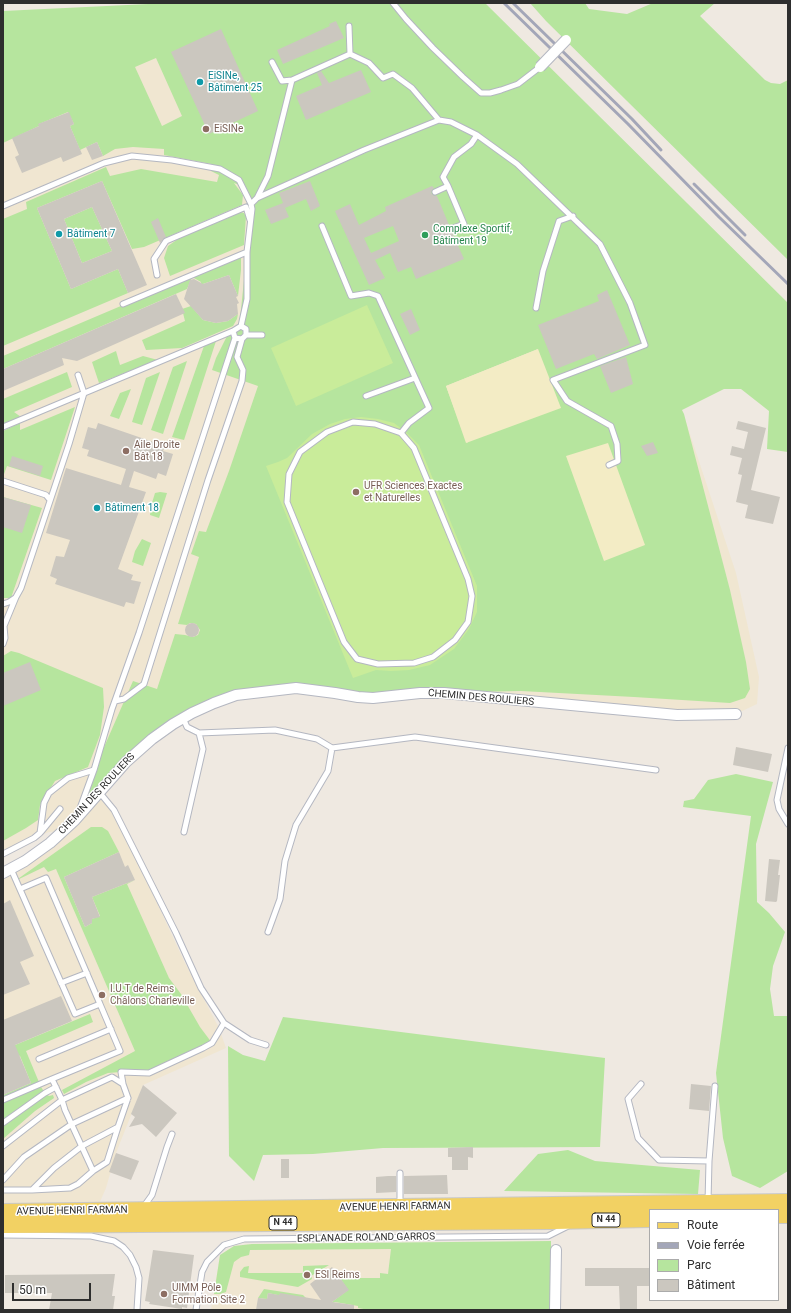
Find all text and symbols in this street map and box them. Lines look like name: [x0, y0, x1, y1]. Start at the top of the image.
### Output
place label: EiSINe, Bâtiment 25: [208, 70, 262, 94]
marker: EiSINe, Bâtiment 25: [195, 77, 205, 87]
place label: EiSINe: [214, 123, 243, 135]
marker: EiSINe: [201, 124, 211, 134]
place label: Complexe Sportif, Bâtiment 19: [433, 223, 512, 246]
place label: Bâtiment 7: [67, 228, 115, 240]
marker: Bâtiment 7: [54, 229, 64, 239]
marker: Complexe Sportif, Bâtiment 19: [420, 230, 430, 240]
place label: Aile Droite Bât 18: [134, 439, 180, 462]
marker: Aile Droite Bât 18: [121, 446, 131, 456]
place label: UFR Sciences Exactes et Naturelles: [364, 480, 462, 504]
marker: UFR Sciences Exactes et Naturelles: [351, 487, 361, 497]
place label: Bâtiment 18: [105, 502, 159, 514]
marker: Bâtiment 18: [92, 503, 102, 513]
street label: CHEMIN DES ROULIERS: [427, 687, 535, 709]
street label: CHEMIN DES ROULIERS: [56, 751, 138, 837]
place label: I.U.T de Reims Châlons Charleville: [110, 983, 195, 1006]
marker: I.U.T de Reims Châlons Charleville: [97, 990, 107, 1000]
street label: AVENUE HENRI FARMAN: [339, 1200, 451, 1214]
street label: AVENUE HENRI FARMAN: [16, 1204, 128, 1218]
legend: [649, 1209, 779, 1301]
road number: N 44: [592, 1213, 620, 1227]
road number: N 44: [269, 1216, 297, 1230]
text: Route: [687, 1218, 718, 1232]
street label: ESPLANADE ROLAND GARROS: [297, 1231, 435, 1245]
text: Voie ferrée: [687, 1238, 745, 1252]
text: Parc: [687, 1258, 711, 1272]
place label: ESI Reims: [315, 1269, 360, 1281]
marker: ESI Reims: [302, 1270, 312, 1280]
scale bar: [14, 1275, 93, 1301]
text: Bâtiment: [687, 1278, 735, 1292]
place label: UIMM Pôle Formation Site 2: [172, 1282, 245, 1306]
text: 50 m: [19, 1283, 46, 1297]
marker: UIMM Pôle Formation Site 2: [159, 1289, 169, 1299]

